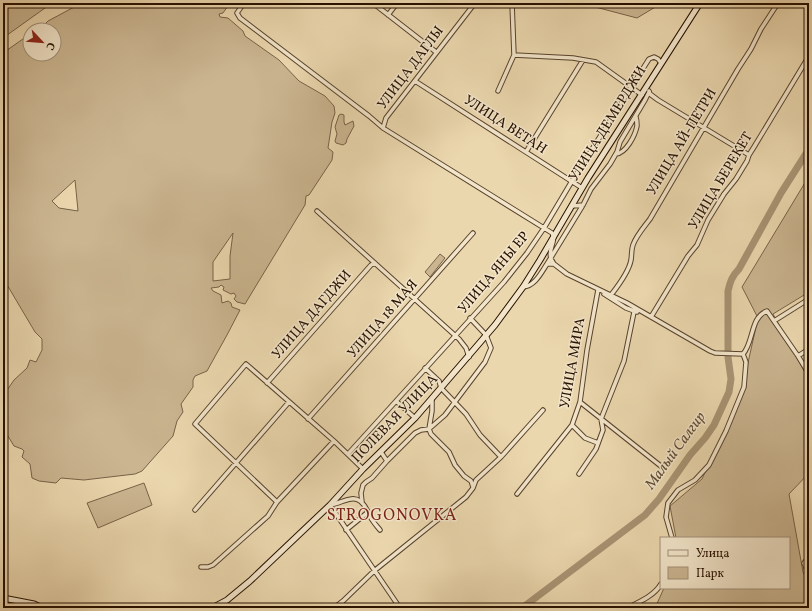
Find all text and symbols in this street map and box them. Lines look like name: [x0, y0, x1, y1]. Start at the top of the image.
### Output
north arrow: [22, 22, 62, 62]
street label: УЛИЦА ДАГЛЫ: [373, 22, 449, 113]
text: С: [41, 39, 58, 52]
street label: УЛИЦА ДЕМЕРДЖИ: [565, 63, 651, 185]
street label: УЛИЦА АЙ-ПЕТРИ: [642, 84, 721, 199]
street label: УЛИЦА ВЕТАН: [460, 91, 550, 159]
street label: УЛИЦА БЕРЕКЕТ: [684, 129, 758, 233]
street label: УЛИЦА ЯНЫ ЕР: [454, 228, 534, 318]
street label: УЛИЦА ДАГДЖИ: [268, 266, 356, 364]
street label: УЛИЦА 18 МАЯ: [344, 276, 422, 362]
street label: УЛИЦА МИРА: [556, 316, 590, 410]
street label: ПОЛЕВАЯ УЛИЦА: [348, 370, 442, 468]
water label: Малый Салгир: [640, 408, 711, 495]
district label: STROGONOVKA: [327, 505, 457, 527]
legend: [660, 537, 790, 589]
text: Улица: [696, 546, 729, 562]
text: Парк: [696, 566, 724, 582]

